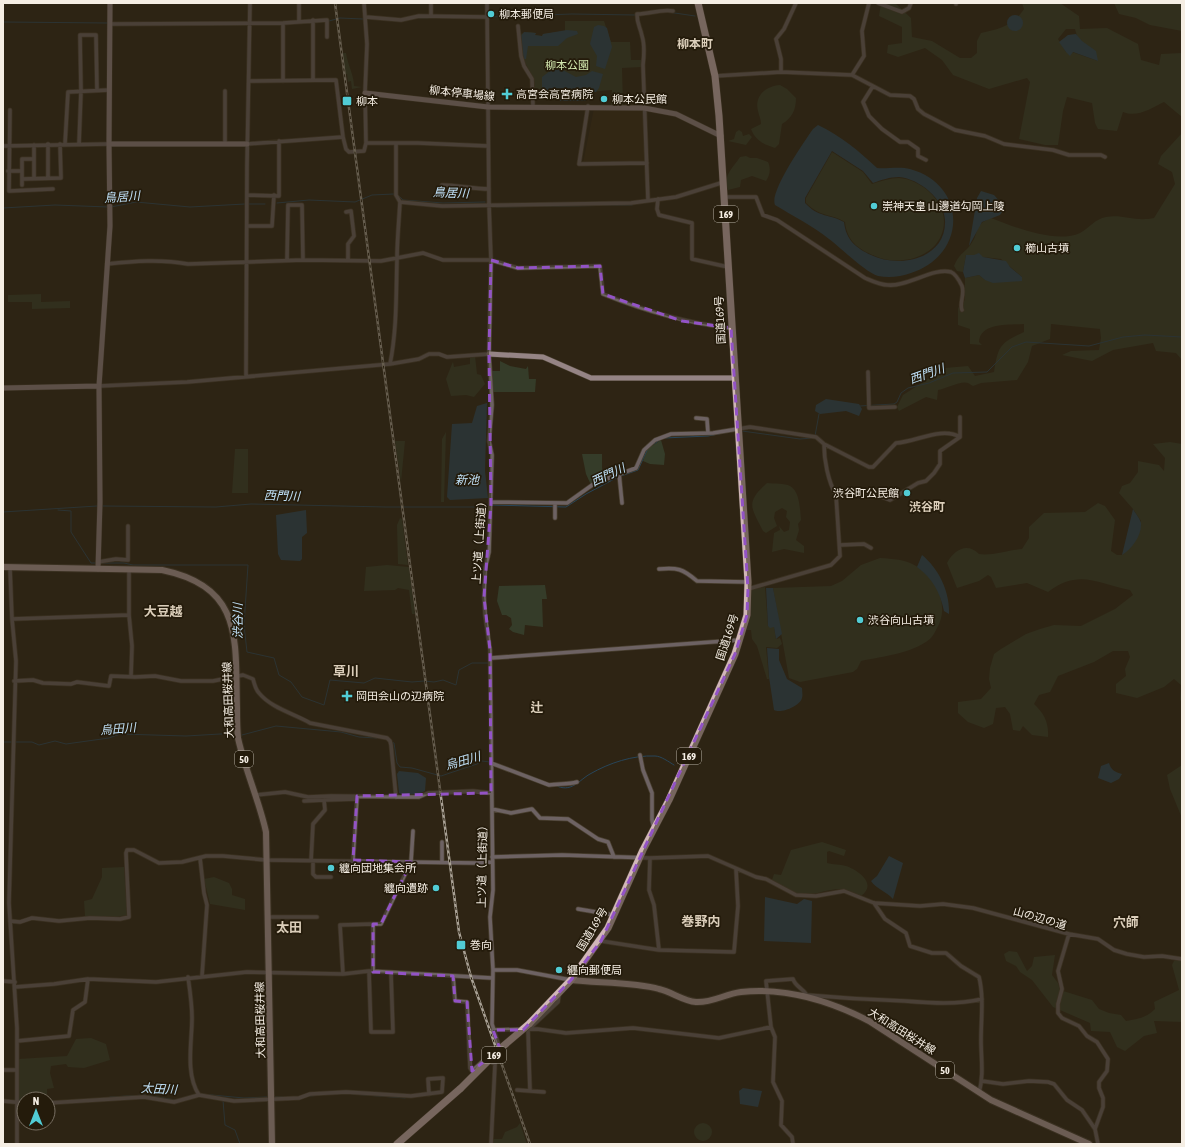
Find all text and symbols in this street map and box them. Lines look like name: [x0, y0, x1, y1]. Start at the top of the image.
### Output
place label: 柳本郵便局: [499, 8, 554, 20]
marker: 柳本郵便局: [486, 9, 496, 19]
district label: 柳本町: [677, 37, 713, 51]
park label: 柳本公園: [545, 59, 589, 71]
street label: 柳本停車場線: [429, 84, 495, 102]
marker: 高宮会高宮病院: [501, 88, 513, 100]
place label: 高宮会高宮病院: [516, 88, 593, 100]
place label: 柳本公民館: [612, 93, 667, 105]
marker: 柳本公民館: [599, 94, 609, 104]
marker: 柳本: [341, 95, 353, 107]
place label: 柳本: [356, 95, 378, 107]
water label: 鳥居川: [433, 185, 471, 201]
water label: 鳥居川: [104, 189, 142, 205]
place label: 崇神天皇 山邊道勾岡上陵: [882, 200, 1005, 212]
marker: 崇神天皇 山邊道勾岡上陵: [869, 201, 879, 211]
road number: 169: [714, 206, 738, 222]
place label: 櫛山古墳: [1025, 242, 1069, 254]
marker: 櫛山古墳: [1012, 243, 1022, 253]
street label: 国道169号: [713, 295, 727, 345]
water label: 西門川: [908, 361, 948, 386]
water label: 西門川: [589, 460, 629, 489]
water label: 新池: [455, 473, 480, 487]
place label: 渋谷町公民館: [833, 487, 899, 499]
water label: 西門川: [264, 488, 302, 504]
marker: 渋谷町公民館: [902, 488, 912, 498]
street label: 上ツ道（上街道）: [470, 496, 488, 584]
district label: 渋谷町: [909, 500, 945, 514]
water label: 渋谷川: [231, 601, 245, 639]
district label: 大豆越: [143, 604, 183, 619]
street label: 国道169号: [714, 612, 740, 662]
place label: 渋谷向山古墳: [868, 614, 934, 626]
marker: 渋谷向山古墳: [855, 615, 865, 625]
street label: 大和高田桜井線: [221, 661, 235, 739]
district label: 草川: [333, 664, 359, 679]
marker: 岡田会山の辺病院: [341, 690, 353, 702]
place label: 岡田会山の辺病院: [356, 690, 444, 702]
district label: 辻: [530, 700, 544, 715]
water label: 烏田川: [99, 720, 139, 738]
road number: 169: [677, 748, 701, 764]
water label: 烏田川: [444, 749, 484, 773]
road number: 50: [235, 751, 253, 767]
street label: 上ツ道（上街道）: [475, 820, 489, 908]
place label: 纏向団地集会所: [339, 862, 417, 874]
marker: 纏向団地集会所: [326, 863, 336, 873]
place label: 纏向遺跡: [384, 882, 428, 894]
marker: 纏向遺跡: [431, 883, 441, 893]
street label: 国道169号: [574, 905, 610, 953]
street label: 山の辺の道: [1012, 905, 1068, 931]
district label: 巻野内: [681, 914, 721, 929]
district label: 穴師: [1113, 915, 1139, 930]
district label: 太田: [276, 920, 302, 935]
marker: 巻向: [455, 939, 467, 951]
place label: 巻向: [470, 939, 492, 951]
place label: 纒向郵便局: [567, 964, 622, 976]
marker: 纒向郵便局: [554, 965, 564, 975]
street label: 大和高田桜井線: [253, 981, 267, 1059]
street label: 大和高田桜井線: [866, 1006, 938, 1056]
road number: 169: [482, 1047, 506, 1063]
road number: 50: [936, 1062, 954, 1078]
water label: 太田川: [141, 1081, 179, 1097]
north arrow: [16, 1091, 56, 1131]
text: N: [33, 1095, 39, 1107]

